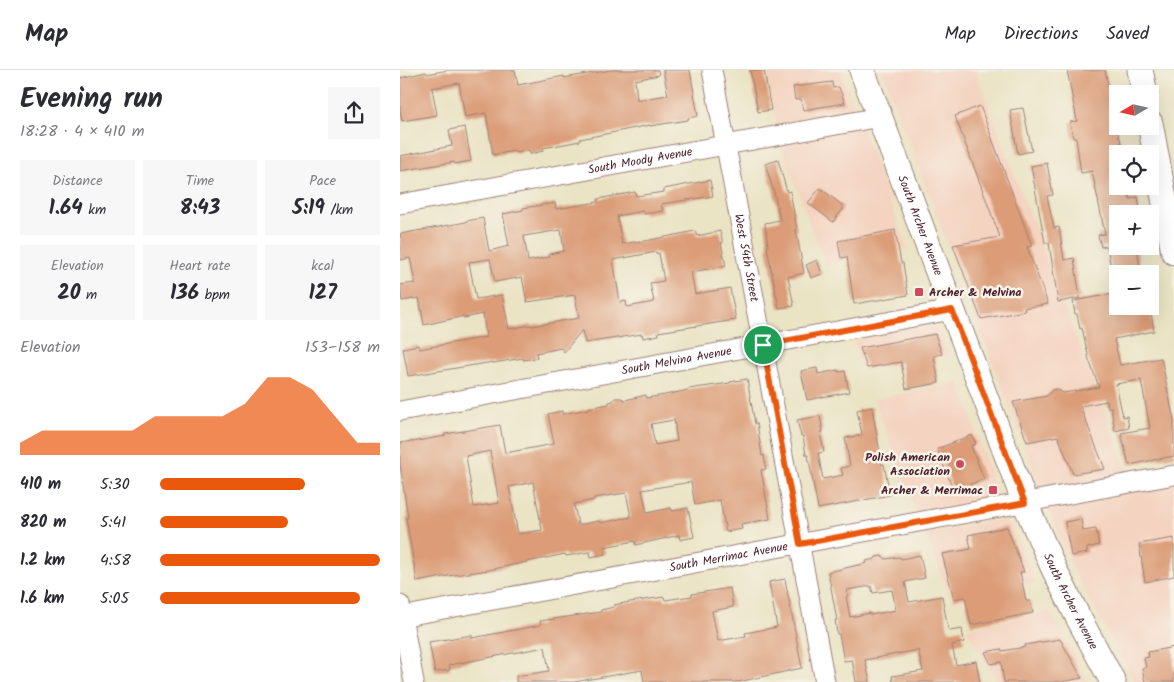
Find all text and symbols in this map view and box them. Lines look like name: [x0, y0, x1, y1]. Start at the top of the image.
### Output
text: Map: [25, 15, 68, 54]
text: Map: [944, 20, 976, 49]
text: Directions: [1004, 20, 1078, 49]
text: Saved: [1106, 20, 1149, 49]
text: Evening run: [20, 77, 163, 122]
north arrow: [1109, 85, 1159, 135]
map controls: [1109, 85, 1159, 315]
button: share: [328, 87, 380, 139]
text: 18:28 · 4 × 410 m: [20, 119, 145, 144]
street label: South Moody Avenue: [586, 142, 694, 179]
button: locate: [1109, 145, 1159, 195]
text: Distance: [52, 170, 102, 192]
text: Time: [186, 170, 214, 192]
text: Pace: [309, 170, 336, 192]
street label: South Archer Avenue: [893, 172, 948, 279]
text: 1.64: [49, 192, 83, 225]
text: 8:43: [180, 192, 220, 225]
text: 5:19: [292, 192, 325, 225]
text: km: [83, 199, 106, 221]
text: /km: [325, 199, 353, 221]
button: +: [1109, 205, 1159, 255]
street label: West 54th Street: [729, 212, 764, 304]
text: Elevation: [51, 255, 104, 277]
text: Heart rate: [170, 255, 230, 277]
text: kcal: [311, 255, 334, 277]
button: −: [1109, 265, 1159, 315]
text: 20: [57, 277, 80, 310]
text: 136: [170, 277, 199, 310]
text: 127: [308, 277, 337, 310]
place label: Archer & Melvina: [929, 283, 1021, 302]
text: m: [80, 284, 97, 306]
text: bpm: [199, 284, 230, 306]
marker: Archer & Melvina: [913, 286, 925, 298]
pin: [742, 324, 784, 366]
icon: arrive: [749, 331, 777, 359]
text: Elevation: [20, 335, 81, 360]
text: 153–158 m: [305, 335, 380, 360]
street label: South Melvina Avenue: [620, 341, 734, 380]
place label: Polish American Association: [865, 448, 950, 481]
marker: Polish American Association: [954, 458, 966, 470]
text: 410 m: [20, 472, 61, 497]
text: 5:30: [100, 472, 130, 497]
place label: Archer & Merrimac: [881, 481, 983, 500]
marker: Archer & Merrimac: [987, 484, 999, 496]
text: 820 m: [20, 510, 66, 535]
text: 5:41: [100, 510, 126, 535]
street label: South Merrimac Avenue: [668, 536, 790, 577]
text: 1.2 km: [20, 548, 65, 573]
text: 4:58: [100, 548, 131, 573]
street label: South Archer Avenue: [1039, 550, 1104, 653]
text: 1.6 km: [20, 586, 64, 611]
text: 5:05: [100, 586, 129, 611]

